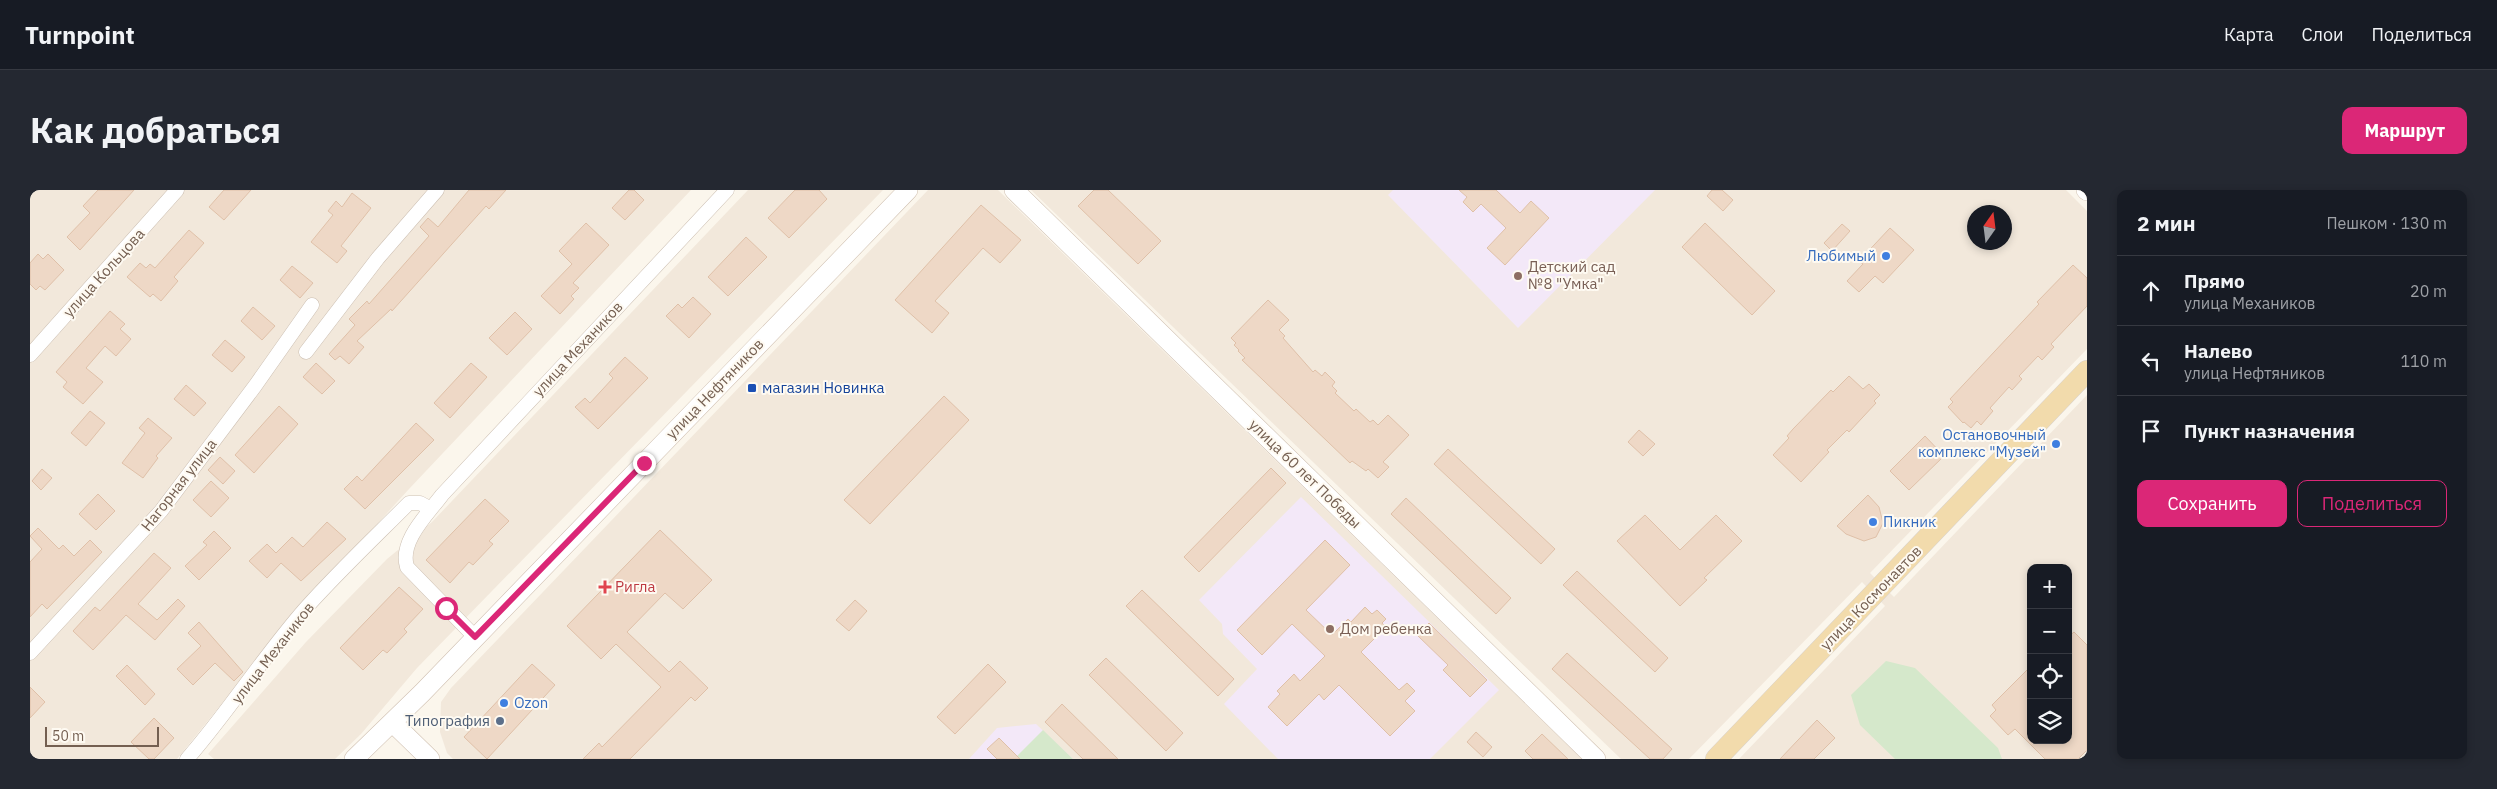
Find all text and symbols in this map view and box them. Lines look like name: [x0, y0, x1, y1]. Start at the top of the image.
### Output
text: Turnpoint: [25, 19, 135, 51]
text: Карта: [2224, 23, 2274, 46]
text: Слои: [2302, 23, 2344, 46]
text: Поделиться: [2372, 23, 2472, 46]
text: Как добраться: [30, 107, 281, 153]
button: Маршрут: [2342, 107, 2467, 154]
north arrow: [1967, 205, 2012, 250]
text: 2 мин: [2137, 209, 2196, 237]
text: Пешком · 130 m: [2326, 213, 2447, 233]
street label: улица Кольцова: [59, 224, 148, 321]
place label: Любимый: [1807, 246, 1876, 265]
marker: Любимый: [1880, 250, 1892, 262]
place label: Детский сад №8 "Умка": [1528, 257, 1616, 293]
text: Прямо: [2184, 269, 2245, 293]
marker: Детский сад №8 "Умка": [1512, 270, 1524, 282]
icon: ahead: [2137, 277, 2165, 305]
text: 20 m: [2410, 281, 2447, 301]
text: улица Механиков: [2184, 293, 2316, 313]
street label: улица Механиков: [529, 297, 627, 400]
street label: улица Нефтяников: [662, 334, 767, 443]
text: Налево: [2184, 339, 2253, 363]
icon: left: [2137, 347, 2165, 375]
text: 110 m: [2400, 351, 2447, 371]
text: улица Нефтяников: [2184, 363, 2325, 383]
place label: магазин Новинка: [762, 378, 885, 397]
marker: магазин Новинка: [746, 382, 758, 394]
street label: улица 60 лет Победы: [1245, 415, 1366, 532]
icon: arrive: [2137, 417, 2165, 445]
text: Пункт назначения: [2184, 419, 2355, 443]
place label: Остановочный комплекс "Музей": [1918, 425, 2046, 461]
street label: Нагорная улица: [137, 435, 221, 535]
marker: Остановочный комплекс "Музей": [2050, 438, 2062, 450]
route end: [633, 452, 656, 475]
button: Сохранить: [2137, 480, 2287, 527]
button: Поделиться: [2297, 480, 2447, 527]
place label: Пикник: [1883, 512, 1936, 531]
marker: Пикник: [1867, 516, 1879, 528]
street label: улица Космонавтов: [1816, 541, 1925, 654]
map controls: [2027, 564, 2072, 744]
button: +: [2027, 564, 2072, 609]
place label: Ригла: [615, 577, 655, 596]
marker: Ригла: [599, 581, 611, 593]
route start: [435, 597, 458, 620]
street label: улица Механиков: [227, 598, 318, 707]
button: −: [2027, 609, 2072, 654]
place label: Дом ребенка: [1340, 619, 1432, 638]
marker: Дом ребенка: [1324, 623, 1336, 635]
button: locate: [2027, 654, 2072, 699]
place label: Ozon: [514, 693, 548, 712]
marker: Ozon: [498, 697, 510, 709]
button: layers: [2027, 699, 2072, 744]
place label: Типография: [405, 711, 490, 730]
marker: Типография: [494, 715, 506, 727]
scale bar: [45, 724, 159, 747]
text: 50 m: [52, 727, 84, 745]

